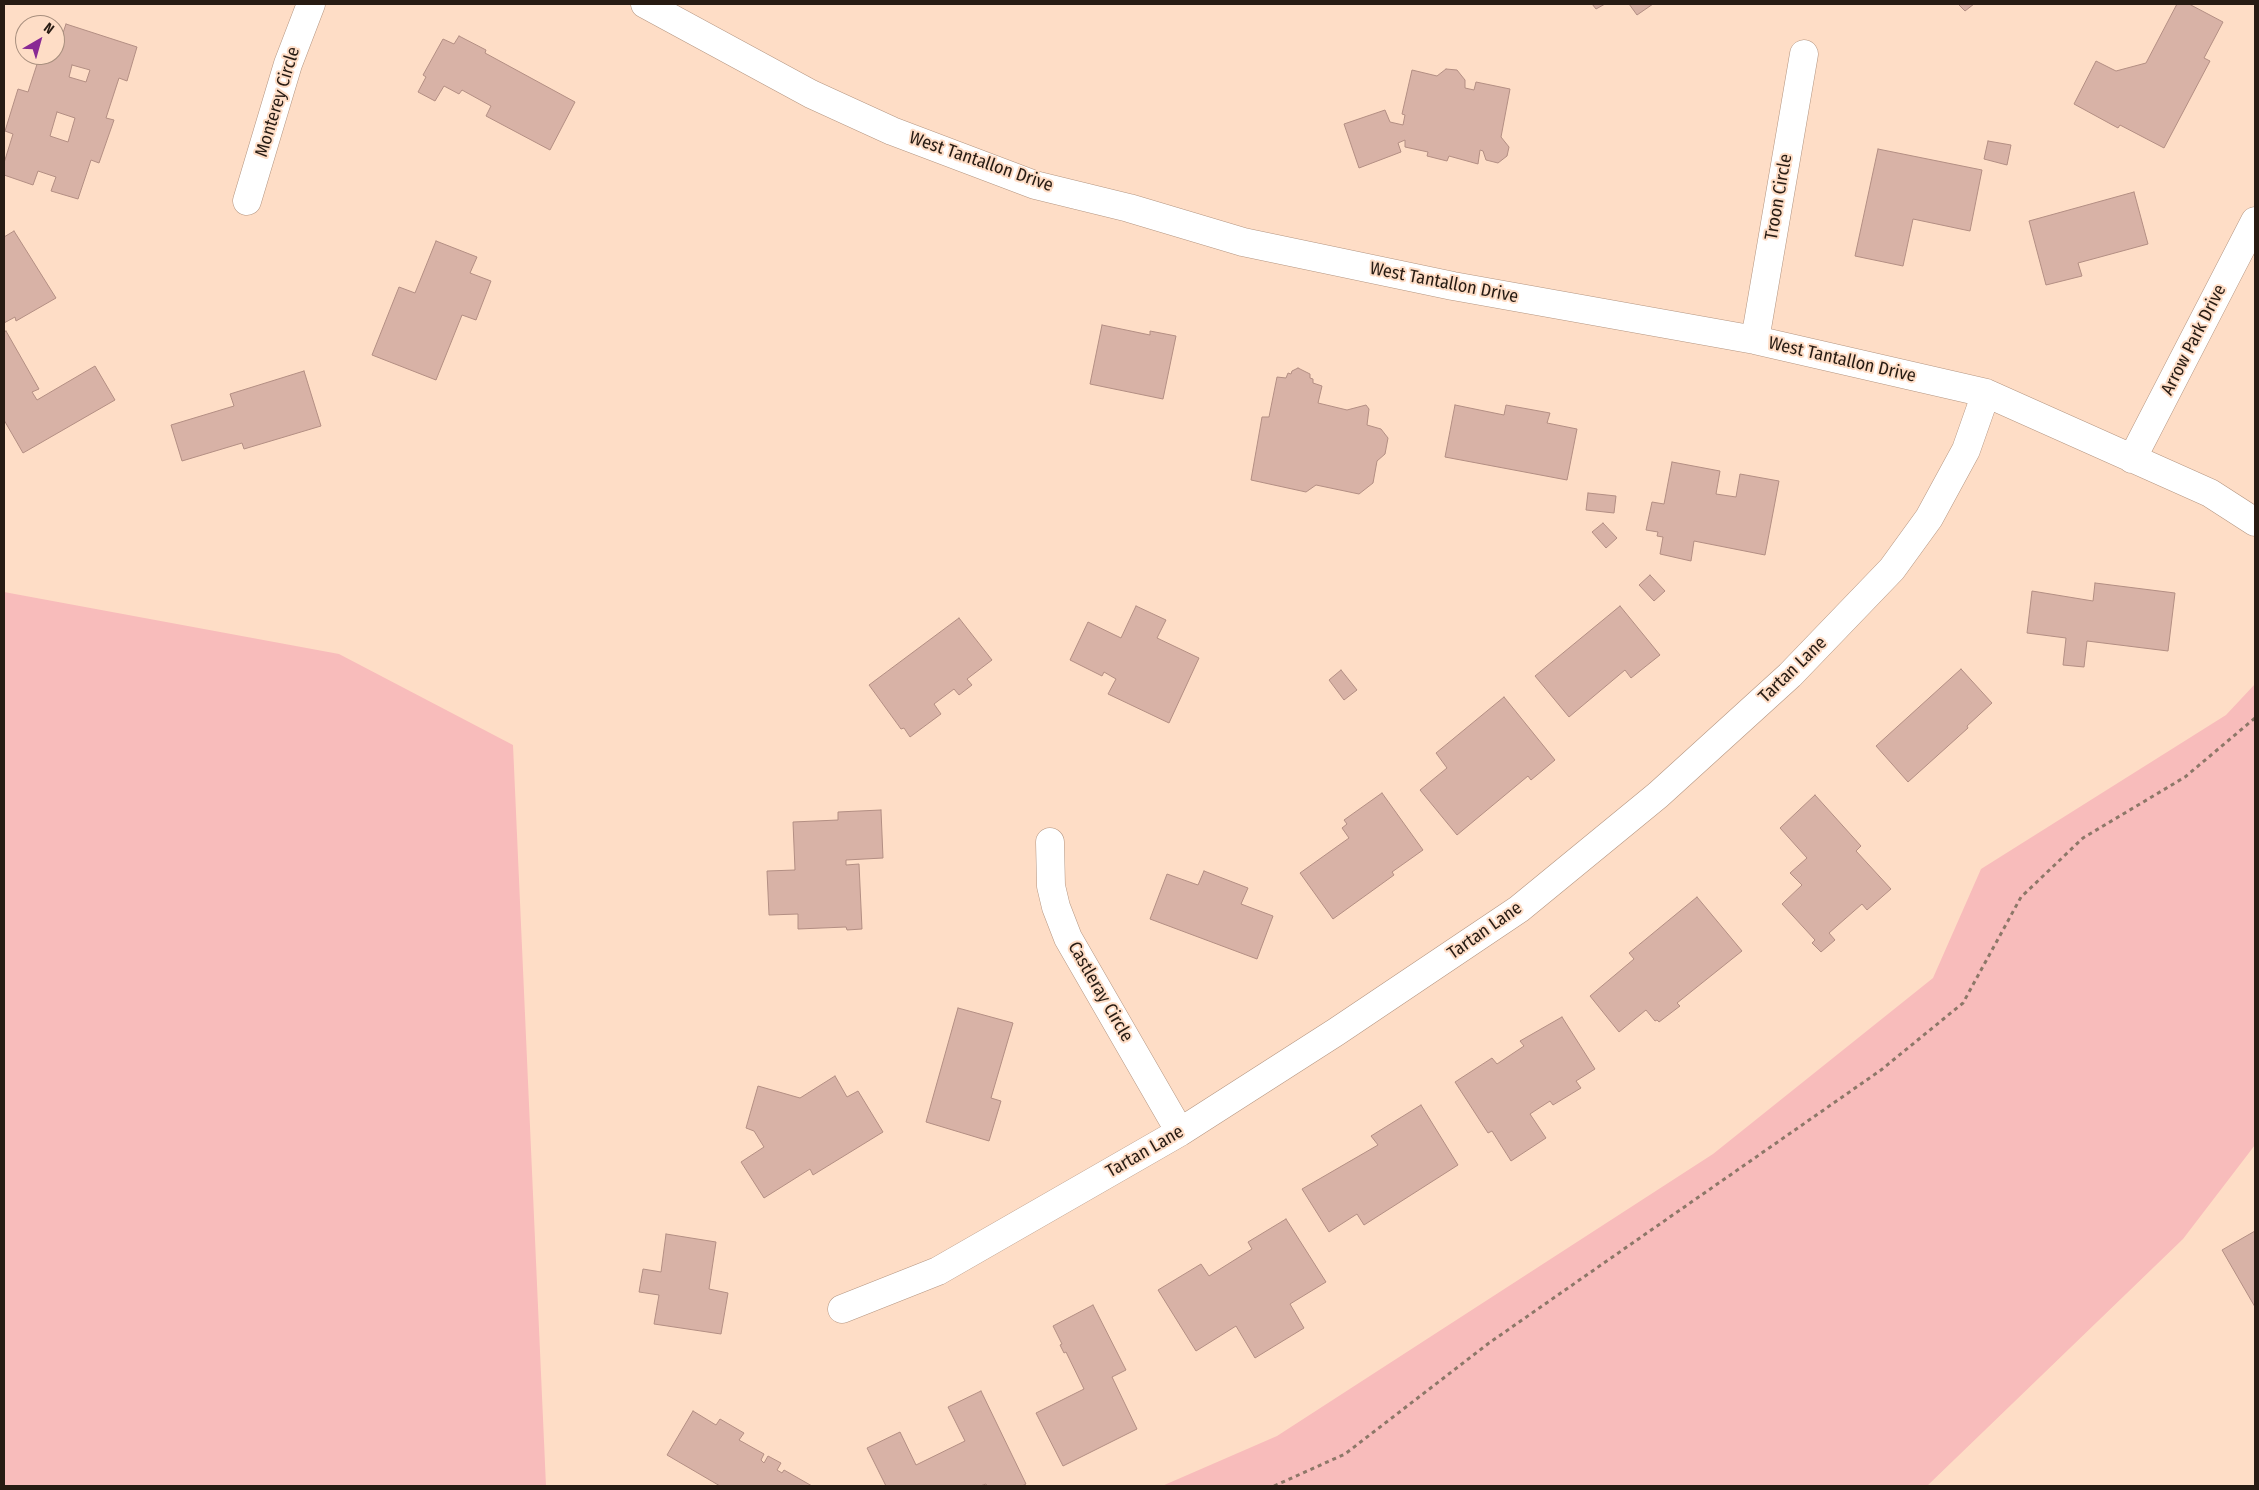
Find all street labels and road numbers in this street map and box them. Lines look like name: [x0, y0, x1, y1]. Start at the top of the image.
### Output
street label: Monterey Circle: [251, 44, 305, 160]
street label: West Tantallon Drive: [906, 127, 1056, 197]
street label: Troon Circle: [1761, 152, 1797, 242]
street label: West Tantallon Drive: [1368, 258, 1520, 308]
street label: Arrow Park Drive: [2157, 281, 2231, 399]
street label: West Tantallon Drive: [1766, 333, 1918, 387]
street label: Tartan Lane: [1755, 632, 1831, 708]
street label: Tartan Lane: [1444, 898, 1526, 964]
street label: Castleray Circle: [1063, 938, 1137, 1046]
street label: Tartan Lane: [1102, 1121, 1188, 1183]

